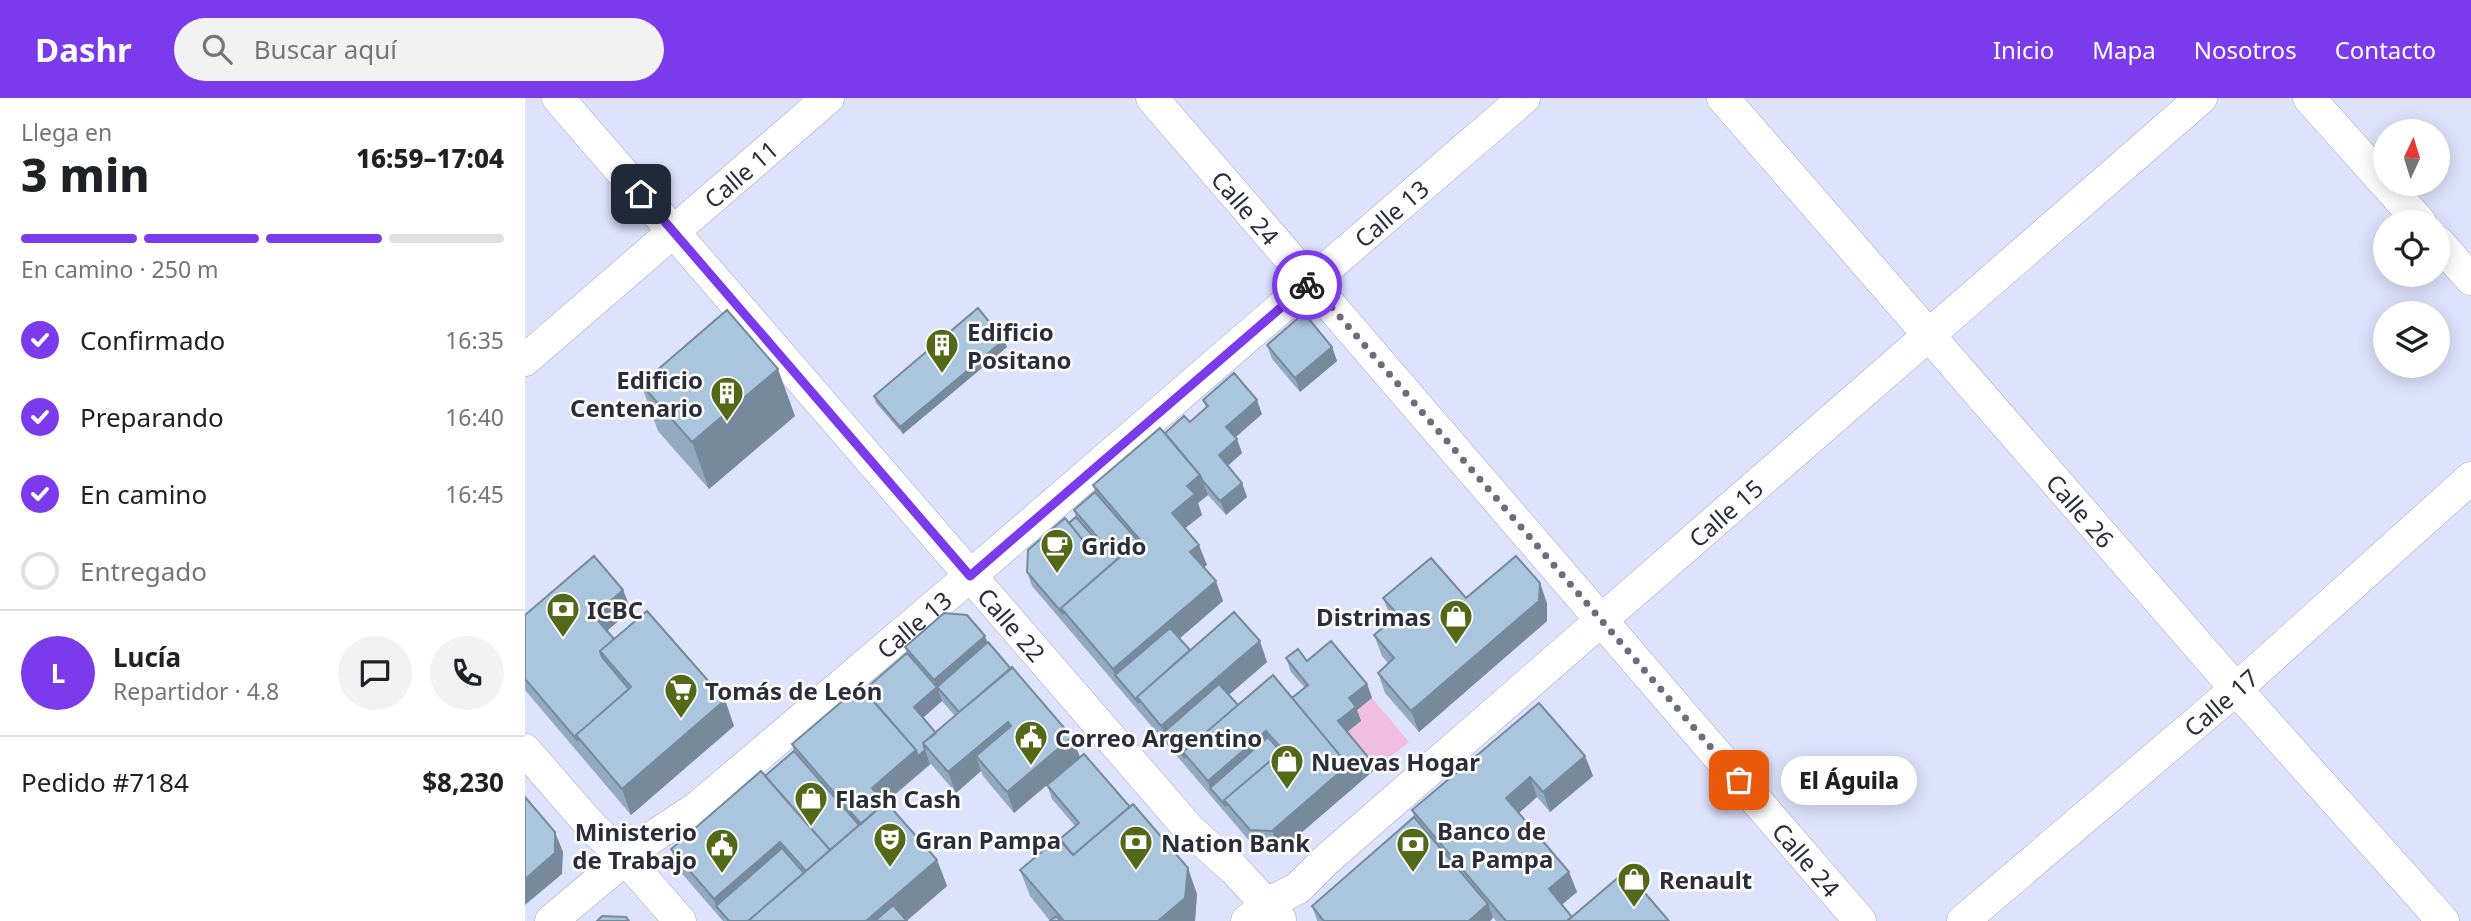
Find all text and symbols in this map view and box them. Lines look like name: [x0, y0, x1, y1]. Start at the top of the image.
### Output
search box: [174, 18, 664, 81]
text: Dashr: [35, 27, 132, 72]
icon: search: [198, 30, 236, 68]
text: Buscar aquí: [254, 31, 397, 67]
text: Inicio: [1993, 33, 2054, 66]
text: Mapa: [2092, 33, 2156, 66]
text: Nosotros: [2194, 33, 2297, 66]
text: Contacto: [2335, 33, 2436, 66]
text: Llega en: [21, 116, 112, 148]
north arrow: [2373, 119, 2450, 196]
map controls: [2373, 119, 2450, 378]
street label: Calle 11: [696, 132, 785, 215]
text: 16:59–17:04: [356, 140, 504, 176]
text: 3 min: [21, 143, 150, 205]
street label: Calle 24: [1205, 163, 1287, 252]
pin: [611, 164, 671, 224]
street label: Calle 13: [1347, 172, 1435, 254]
icon: home: [622, 175, 660, 213]
button: locate: [2373, 210, 2450, 287]
courier: [1272, 250, 1342, 320]
text: En camino · 250 m: [21, 253, 219, 285]
icon: bike: [1288, 266, 1326, 304]
button: layers: [2373, 301, 2450, 378]
place label: Edificio Positano: [967, 315, 1072, 376]
icon: check: [21, 321, 59, 359]
text: Confirmado: [80, 322, 225, 358]
text: 16:35: [445, 324, 504, 356]
building icon: Edificio Positano: [923, 326, 961, 375]
place label: Edificio Centenario: [570, 363, 703, 424]
building icon: Edificio Centenario: [708, 374, 746, 423]
icon: check: [21, 398, 59, 436]
text: Preparando: [80, 399, 224, 435]
text: 16:40: [445, 401, 504, 433]
street label: Calle 26: [2040, 466, 2122, 554]
street label: Calle 15: [1681, 471, 1769, 554]
icon: check: [21, 475, 59, 513]
text: En camino: [80, 476, 207, 512]
text: 16:45: [445, 478, 504, 510]
cafe icon: Grido: [1038, 526, 1076, 575]
place label: Grido: [1081, 529, 1146, 562]
text: Entregado: [80, 553, 207, 589]
street label: Calle 22: [971, 580, 1054, 668]
street label: Calle 13: [869, 583, 958, 665]
bank icon: ICBC: [544, 590, 582, 639]
place label: ICBC: [587, 593, 643, 626]
shop icon: Distrimas: [1437, 597, 1475, 646]
place label: Distrimas: [1316, 600, 1431, 633]
button: chat: [338, 636, 412, 710]
button: phone: [430, 636, 504, 710]
text: Lucía: [113, 639, 181, 675]
text: L: [51, 655, 65, 691]
street label: Calle 17: [2176, 661, 2265, 743]
supermarket icon: Tomás de León: [662, 671, 700, 720]
place label: Tomás de León: [705, 674, 882, 707]
text: Repartidor · 4.8: [113, 675, 279, 707]
public building icon: Correo Argentino: [1012, 718, 1050, 767]
place label: Correo Argentino: [1055, 721, 1262, 754]
shop icon: Nuevas Hogar: [1268, 742, 1306, 791]
place label: Nuevas Hogar: [1311, 745, 1480, 778]
pin: [1709, 750, 1769, 810]
callout: El Águila: [1781, 756, 1917, 804]
icon: bag: [1720, 761, 1758, 799]
text: Pedido #7184: [21, 764, 189, 800]
text: $8,230: [422, 764, 504, 800]
text: El Águila: [1799, 764, 1899, 796]
shop icon: Flash Cash: [792, 779, 830, 828]
place label: Flash Cash: [835, 782, 961, 815]
place label: Banco de La Pampa: [1437, 814, 1553, 875]
place label: Ministerio de Trabajo: [572, 815, 697, 876]
street label: Calle 24: [1765, 815, 1848, 904]
theatre icon: Gran Pampa: [871, 820, 909, 869]
place label: Gran Pampa: [915, 823, 1061, 856]
bank icon: Nation Bank: [1117, 823, 1155, 872]
bank icon: Banco de La Pampa: [1394, 825, 1432, 874]
public building icon: Ministerio de Trabajo: [703, 826, 741, 875]
place label: Nation Bank: [1161, 826, 1310, 859]
shop icon: Renault: [1615, 860, 1653, 909]
place label: Renault: [1659, 863, 1752, 896]

